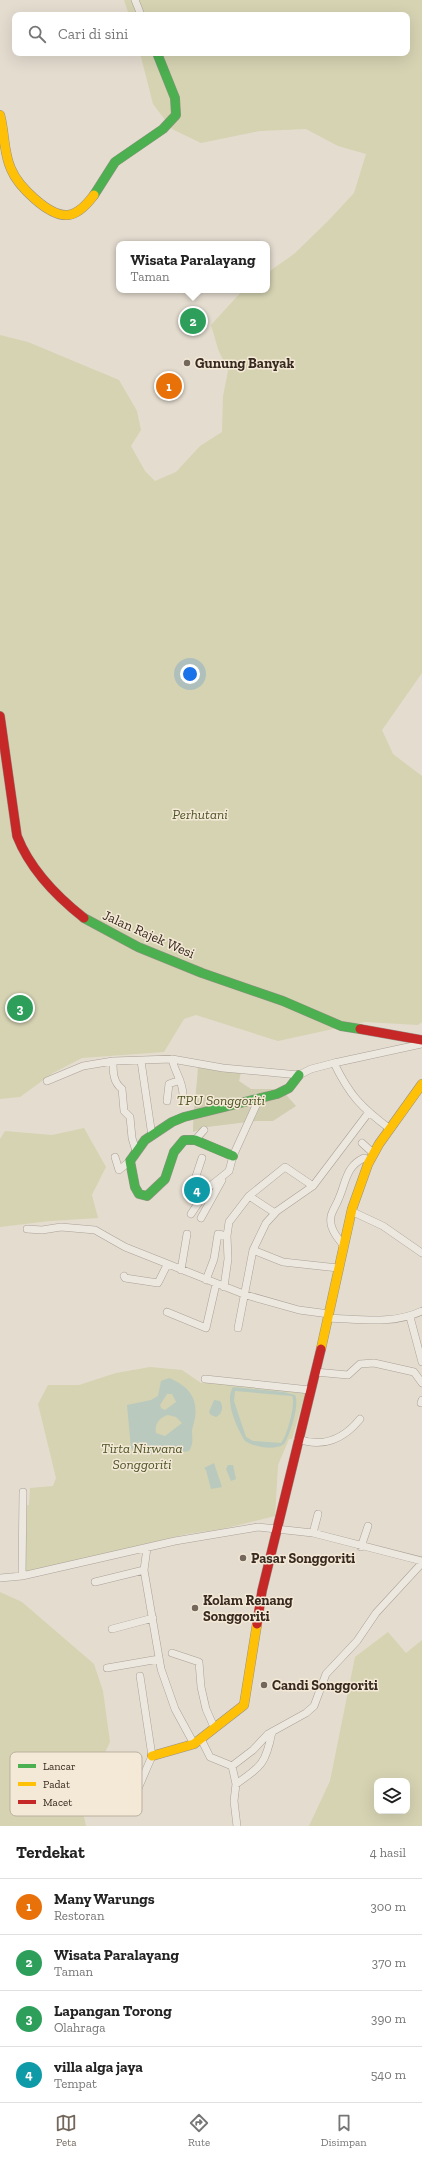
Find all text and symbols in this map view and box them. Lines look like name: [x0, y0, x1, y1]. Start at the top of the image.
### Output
search box: [12, 12, 410, 56]
icon: search: [26, 23, 48, 45]
text: Cari di sini: [58, 25, 128, 43]
popup: [116, 241, 270, 293]
text: Wisata Paralayang: [131, 251, 255, 269]
text: Taman: [131, 269, 169, 284]
pin: 2: [180, 306, 206, 336]
place label: Gunung Banyak: [195, 355, 294, 372]
marker: Gunung Banyak: [182, 358, 192, 368]
pin: 1: [156, 371, 182, 401]
your location: [180, 664, 200, 684]
park label: Perhutani: [172, 806, 228, 823]
street label: Jalan Rajek Wesi: [100, 907, 198, 962]
pin: 3: [7, 993, 33, 1023]
park label: TPU Songgoriti: [177, 1092, 265, 1109]
pin: 4: [184, 1175, 210, 1205]
park label: Tirta Nirwana Songgoriti: [101, 1440, 183, 1473]
place label: Pasar Songgoriti: [251, 1550, 355, 1567]
marker: Pasar Songgoriti: [238, 1553, 248, 1563]
place label: Kolam Renang Songgoriti: [203, 1592, 293, 1625]
marker: Kolam Renang Songgoriti: [190, 1603, 200, 1613]
place label: Candi Songgoriti: [272, 1677, 378, 1694]
marker: Candi Songgoriti: [259, 1680, 269, 1690]
legend: [10, 1752, 142, 1816]
text: Lancar: [43, 1760, 76, 1773]
text: Padat: [43, 1778, 71, 1791]
map controls: [374, 1778, 410, 1814]
button: layers: [374, 1778, 410, 1814]
text: Macet: [43, 1796, 73, 1809]
text: Terdekat: [16, 1842, 85, 1862]
text: 4 hasil: [370, 1845, 406, 1860]
text: Many Warungs: [54, 1890, 155, 1908]
text: 1: [26, 1899, 32, 1914]
text: 300 m: [370, 1899, 406, 1914]
text: Restoran: [54, 1908, 104, 1923]
text: Wisata Paralayang: [54, 1946, 179, 1964]
text: 2: [26, 1955, 32, 1970]
text: 370 m: [372, 1955, 406, 1970]
text: Taman: [54, 1964, 93, 1979]
text: Lapangan Torong: [54, 2002, 172, 2020]
text: 3: [26, 2011, 32, 2026]
text: 390 m: [371, 2011, 406, 2026]
text: Olahraga: [54, 2020, 105, 2035]
text: villa alga jaya: [54, 2058, 143, 2076]
text: 4: [25, 2067, 33, 2082]
text: 540 m: [371, 2067, 406, 2082]
text: Tempat: [54, 2076, 97, 2091]
tab: Peta: [55, 2112, 77, 2149]
tab: Rute: [188, 2112, 210, 2149]
tab: Disimpan: [321, 2112, 367, 2149]

